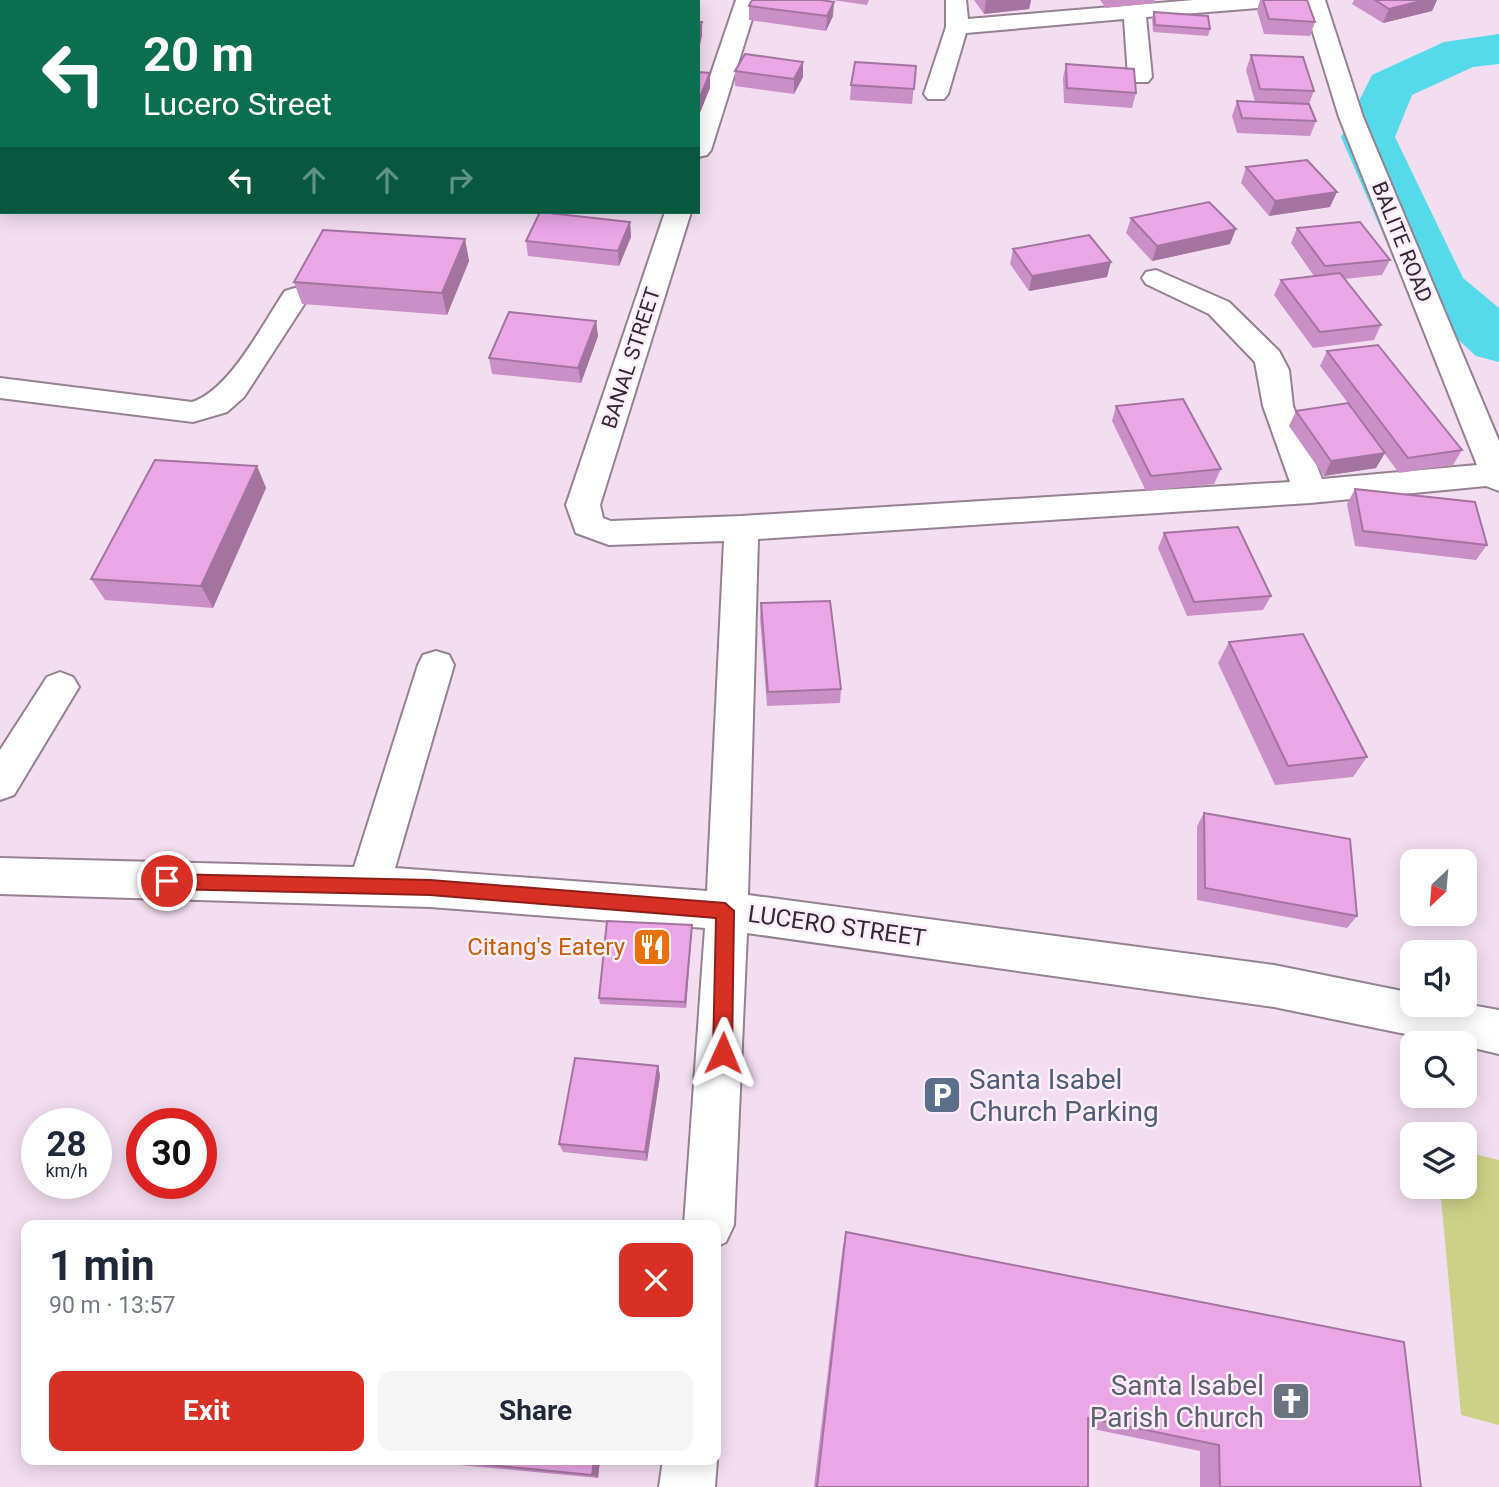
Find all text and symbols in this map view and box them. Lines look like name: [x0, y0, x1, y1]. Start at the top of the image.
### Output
text: 20 m: [143, 26, 254, 83]
icon: left: [28, 28, 119, 119]
text: Lucero Street: [143, 85, 332, 123]
icon: left: [222, 161, 260, 199]
icon: ahead: [295, 161, 333, 199]
icon: ahead: [368, 161, 406, 199]
icon: right: [441, 161, 479, 199]
street label: BALITE ROAD: [1367, 178, 1437, 306]
street label: BANAL STREET: [597, 284, 665, 431]
north arrow: [1400, 849, 1477, 926]
map controls: [1400, 849, 1477, 1199]
pin: [137, 851, 197, 911]
icon: arrive: [148, 862, 186, 900]
street label: LUCERO STREET: [746, 900, 928, 952]
restaurant icon: Citang's Eatery: [631, 926, 673, 968]
place label: Citang's Eatery: [467, 933, 626, 961]
button: sound: [1400, 940, 1477, 1017]
position arrow: [686, 1016, 760, 1090]
button: search: [1400, 1031, 1477, 1108]
place label: Santa Isabel Church Parking: [969, 1063, 1159, 1128]
parking icon: Santa Isabel Church Parking: [921, 1074, 963, 1116]
speed limit sign: 30: [126, 1108, 217, 1199]
button: layers: [1400, 1122, 1477, 1199]
text: 28: [46, 1124, 87, 1165]
text: km/h: [45, 1160, 88, 1181]
text: 1 min: [49, 1241, 155, 1290]
button: close: [619, 1243, 693, 1317]
text: 90 m · 13:57: [49, 1292, 175, 1319]
place label: Santa Isabel Parish Church: [1090, 1369, 1264, 1434]
button: Exit: [49, 1371, 364, 1451]
button: Share: [378, 1371, 693, 1451]
church icon: Santa Isabel Parish Church: [1270, 1380, 1312, 1422]

